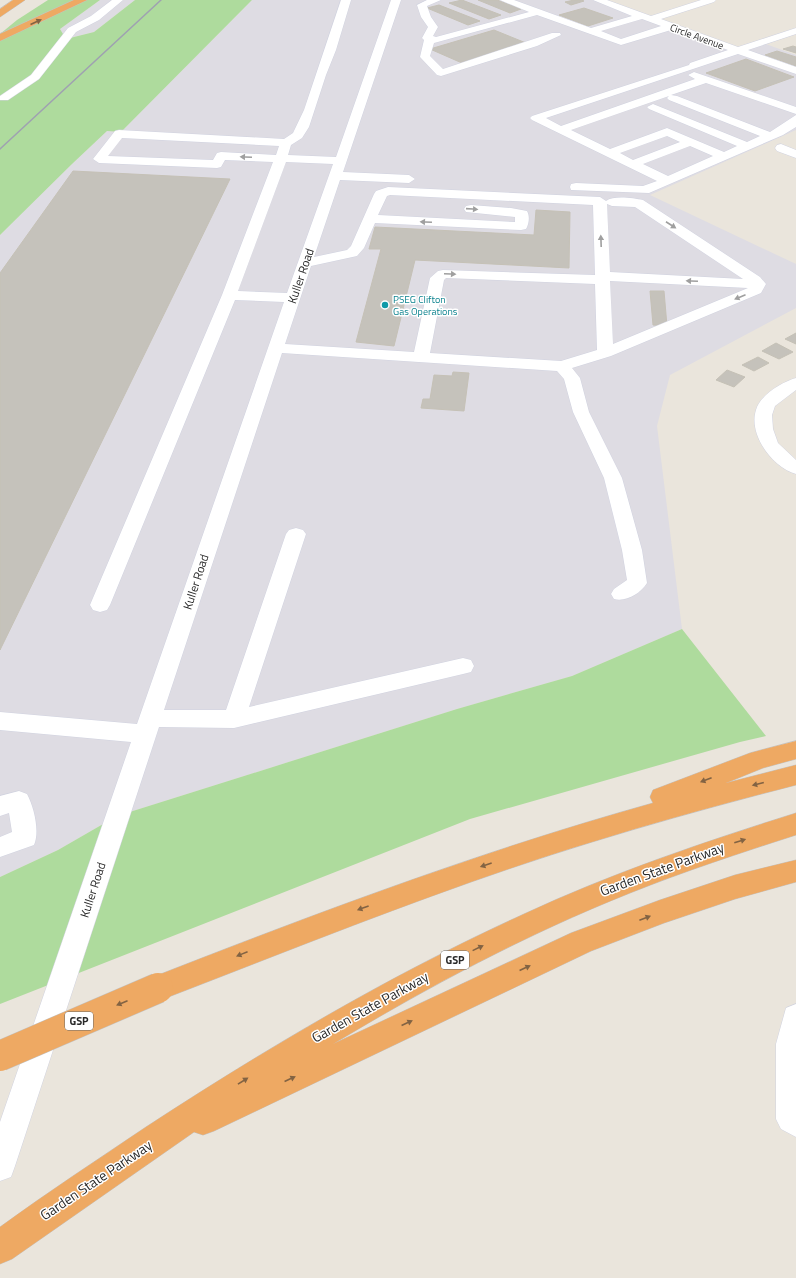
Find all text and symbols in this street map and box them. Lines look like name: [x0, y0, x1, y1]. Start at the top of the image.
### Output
one-way arrow: [30, 19, 41, 25]
street label: Circle Avenue: [668, 20, 726, 53]
one-way arrow: [240, 153, 252, 160]
one-way arrow: [466, 206, 478, 213]
one-way arrow: [420, 219, 432, 226]
one-way arrow: [666, 221, 676, 229]
one-way arrow: [598, 235, 604, 248]
street label: Kuller Road: [282, 246, 319, 306]
one-way arrow: [444, 271, 457, 277]
one-way arrow: [686, 277, 698, 284]
place label: PSEG Clifton Gas Operations: [393, 292, 458, 319]
one-way arrow: [733, 294, 745, 300]
marker: PSEG Clifton Gas Operations: [380, 300, 390, 310]
street label: Kuller Road: [178, 552, 213, 612]
one-way arrow: [700, 778, 712, 784]
one-way arrow: [752, 781, 764, 787]
street label: Garden State Parkway: [597, 836, 727, 901]
one-way arrow: [735, 838, 747, 844]
street label: Kuller Road: [75, 860, 110, 920]
one-way arrow: [479, 862, 491, 868]
one-way arrow: [357, 905, 369, 911]
one-way arrow: [639, 915, 651, 921]
one-way arrow: [472, 945, 484, 951]
one-way arrow: [236, 951, 247, 957]
road number: GSP: [441, 951, 469, 969]
one-way arrow: [519, 965, 531, 971]
street label: Garden State Parkway: [307, 966, 432, 1047]
one-way arrow: [117, 1000, 128, 1006]
road number: GSP: [65, 1012, 93, 1030]
one-way arrow: [402, 1020, 413, 1026]
one-way arrow: [284, 1076, 296, 1082]
one-way arrow: [238, 1077, 248, 1085]
street label: Garden State Parkway: [36, 1134, 156, 1225]

